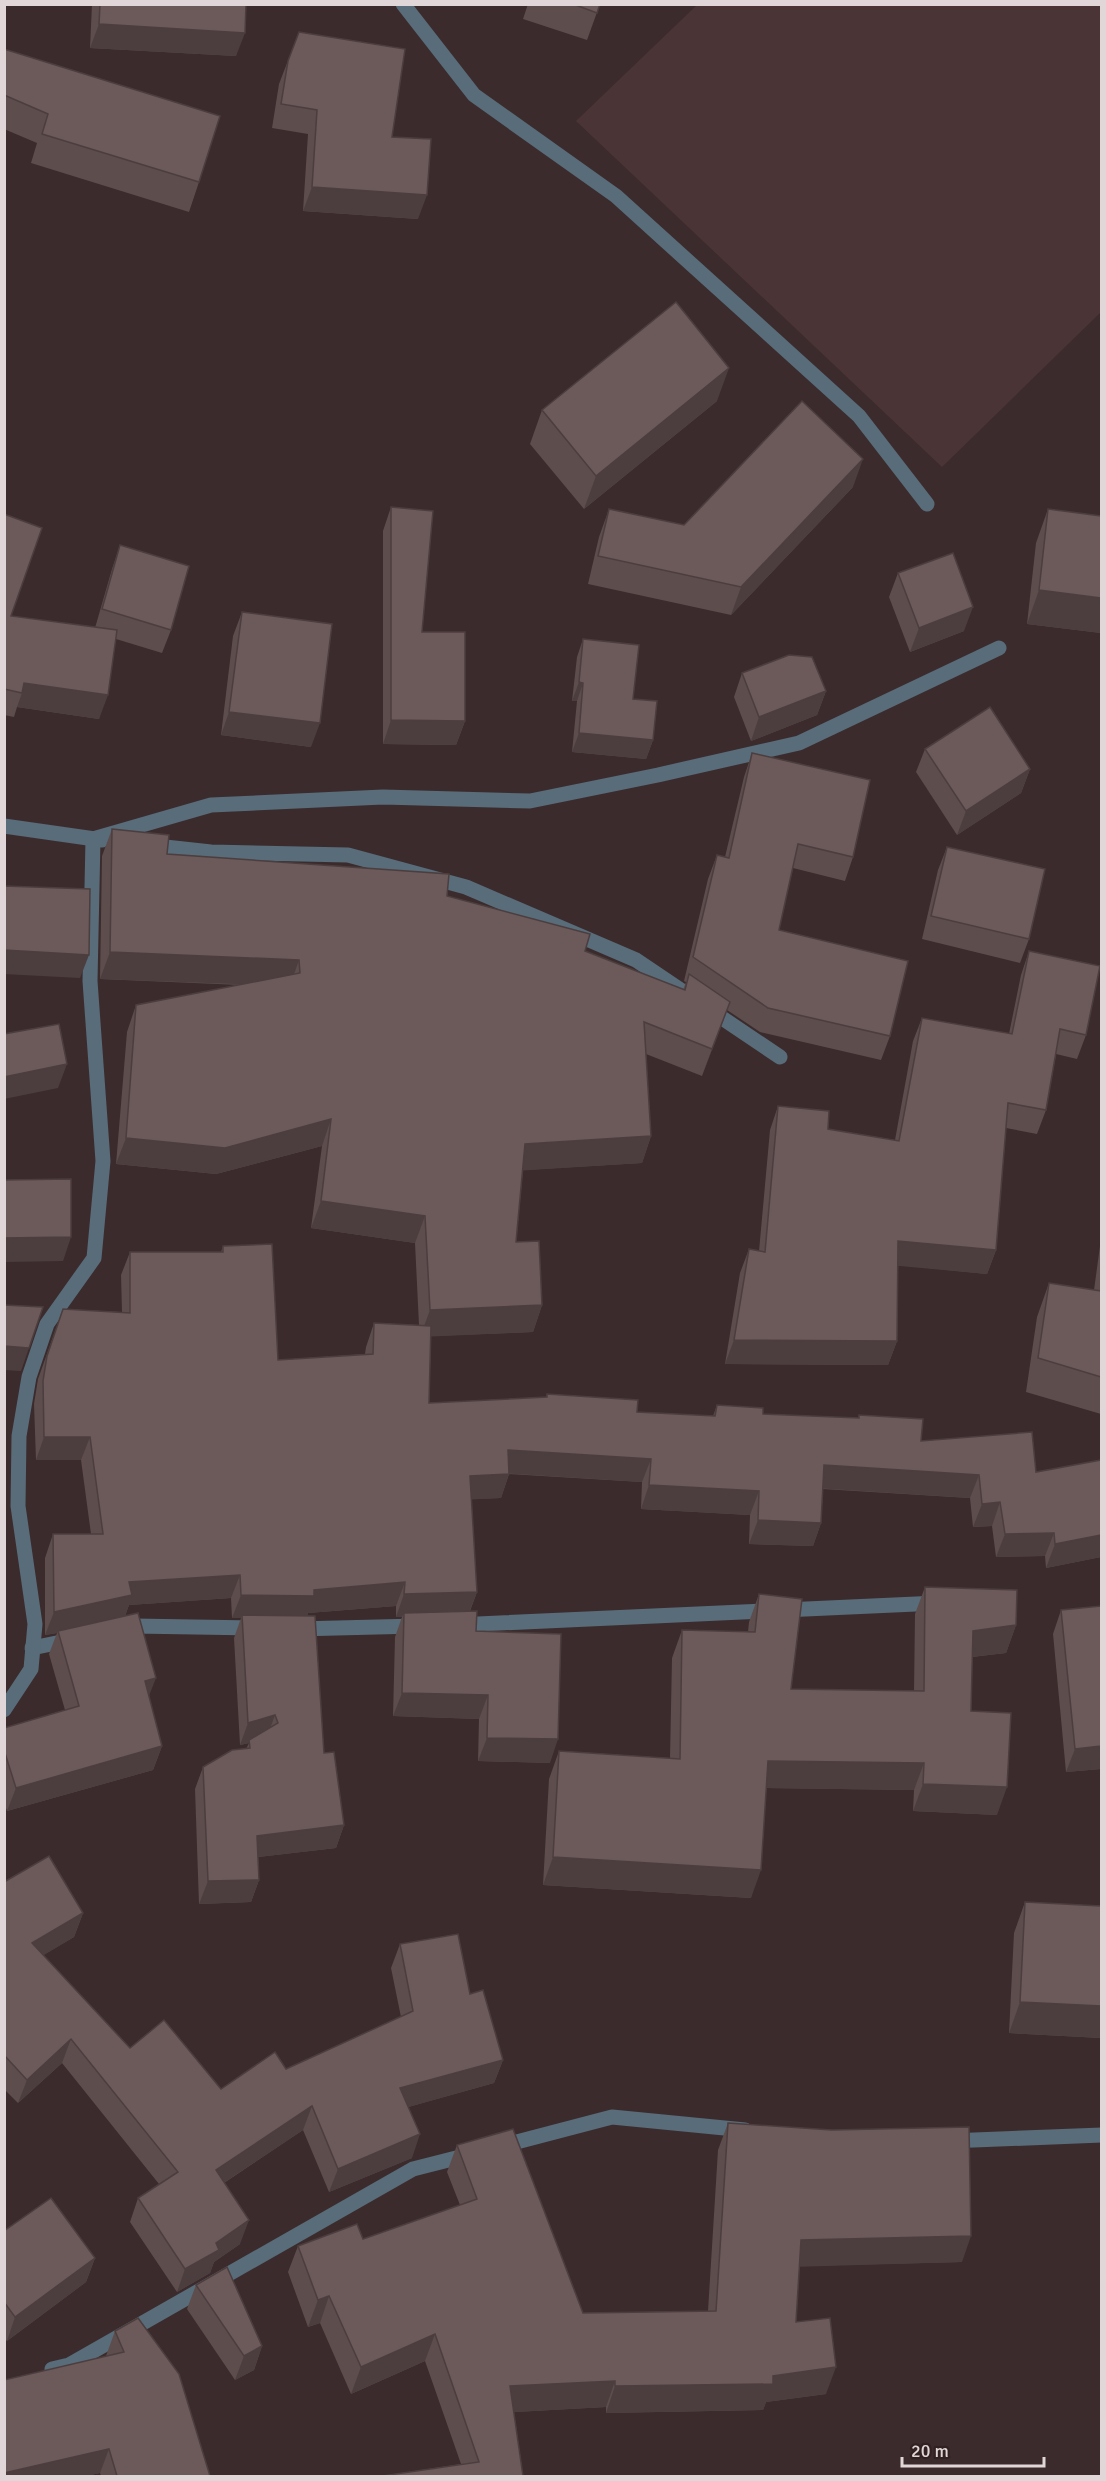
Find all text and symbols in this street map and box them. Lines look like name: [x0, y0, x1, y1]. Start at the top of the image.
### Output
scale bar: [902, 2430, 1044, 2468]
text: 20 m: [911, 2440, 949, 2462]

